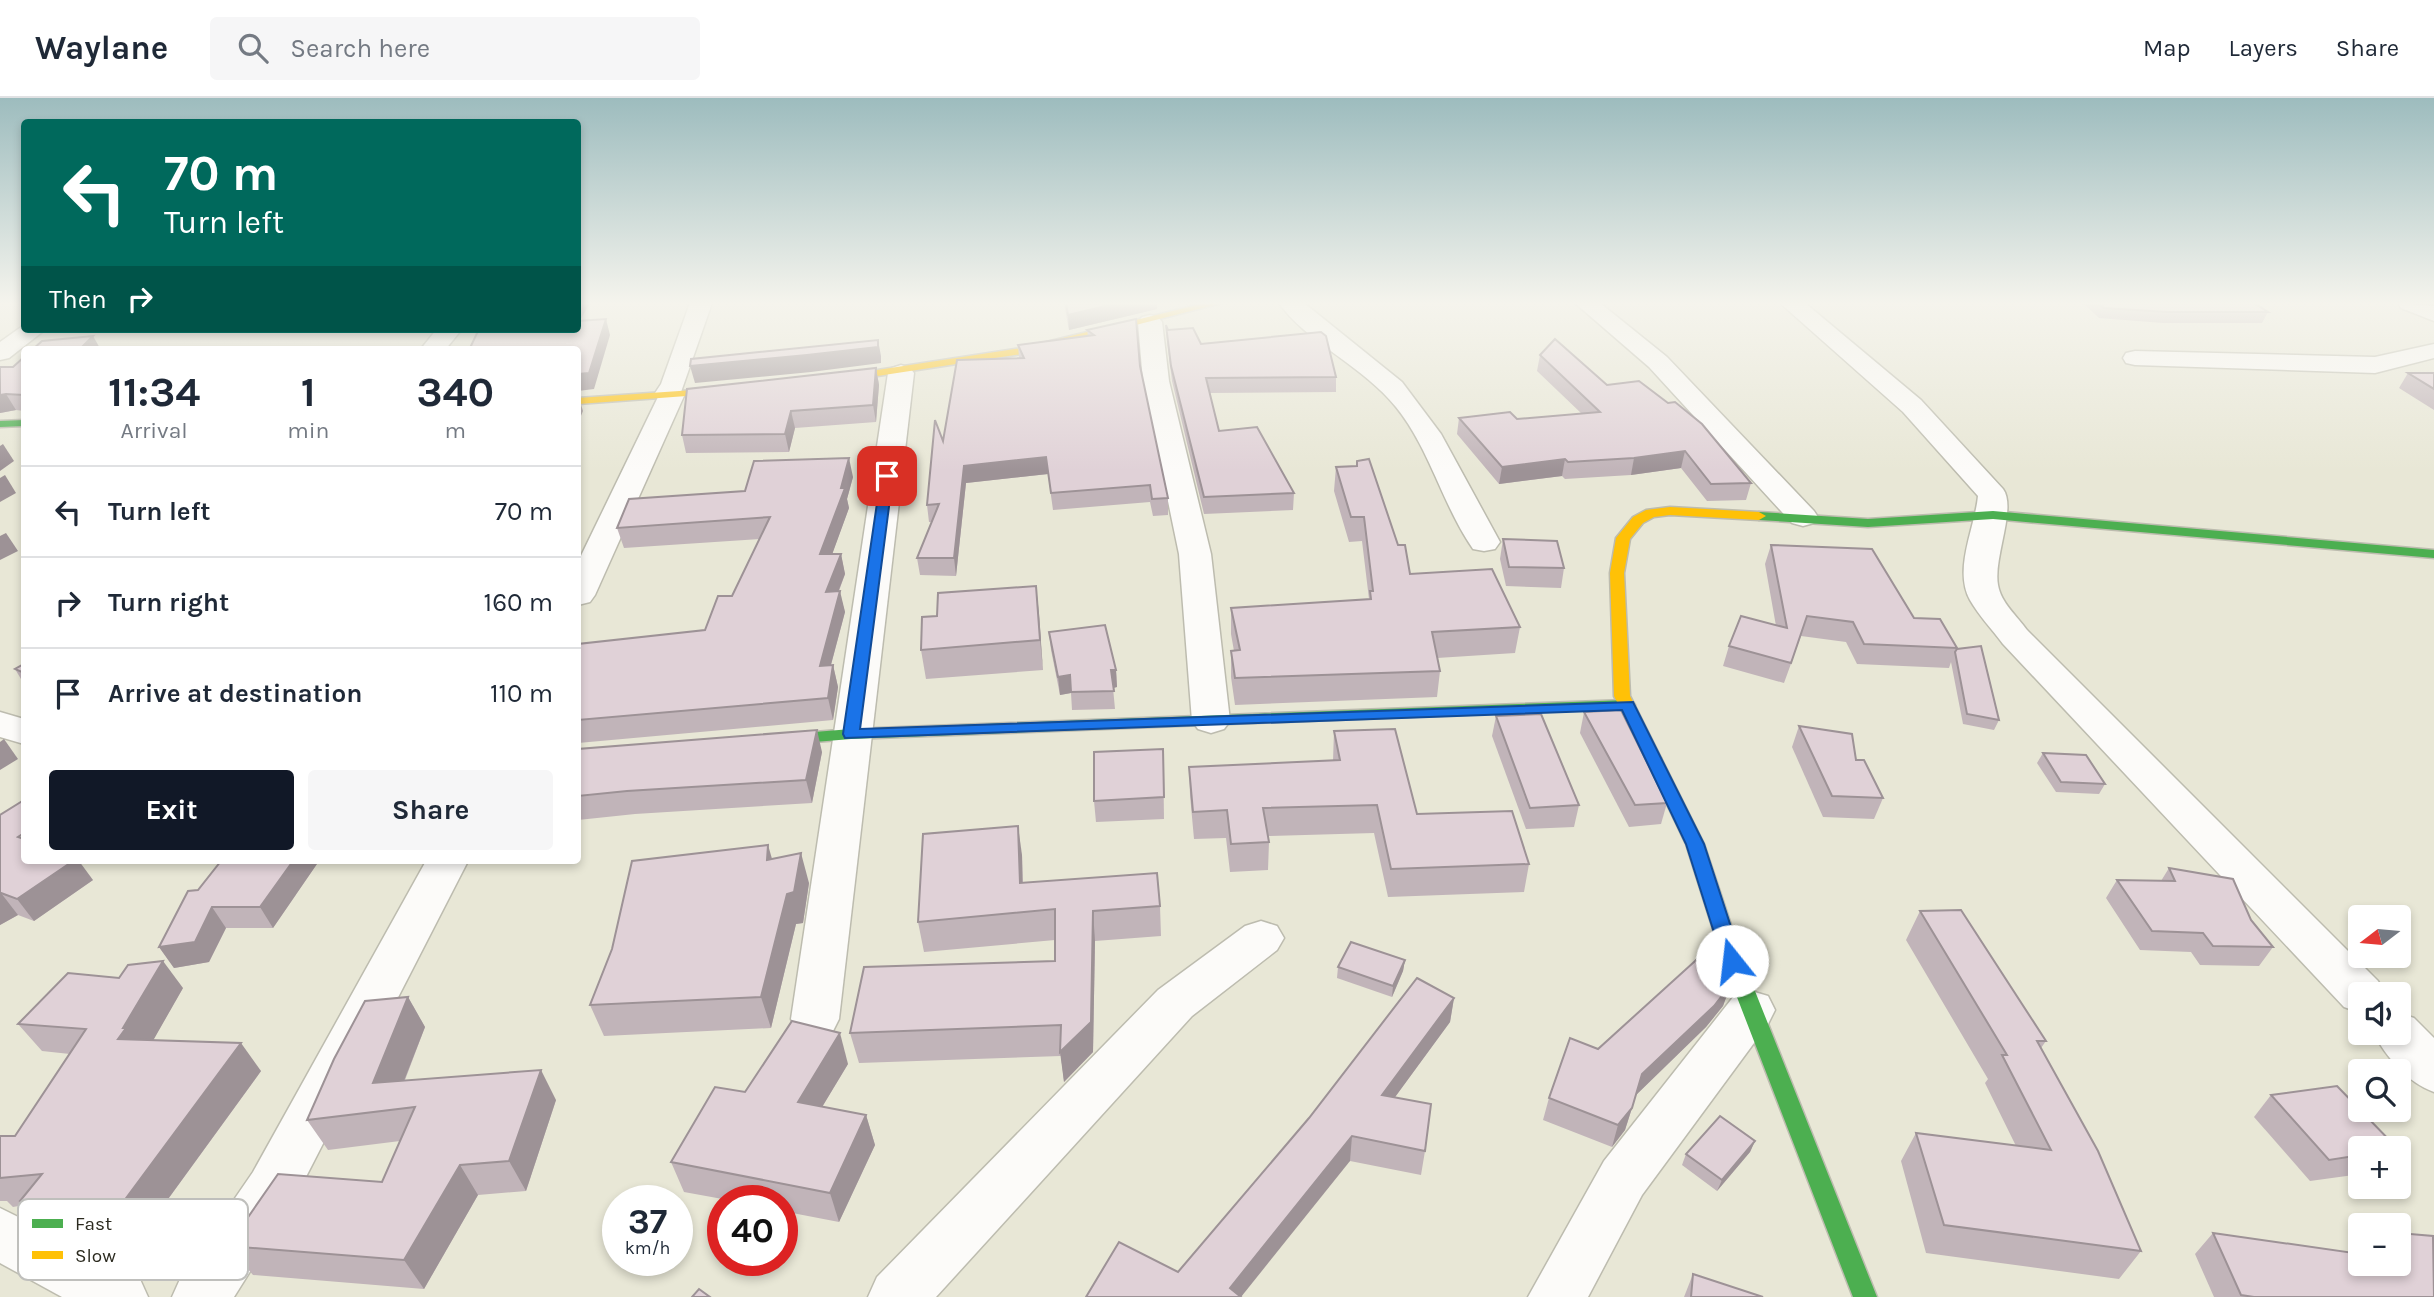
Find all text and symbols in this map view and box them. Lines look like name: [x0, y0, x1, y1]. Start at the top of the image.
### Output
search box: [210, 17, 700, 80]
text: Waylane: [35, 29, 168, 67]
icon: search: [234, 29, 272, 67]
text: Search here: [290, 33, 430, 64]
text: Map: [2143, 34, 2191, 62]
text: Layers: [2229, 34, 2298, 62]
text: Share: [2336, 34, 2399, 62]
text: 70 m: [164, 145, 278, 202]
icon: left: [49, 147, 140, 238]
text: Turn left: [164, 204, 284, 241]
icon: right: [121, 280, 159, 318]
text: Then: [49, 284, 107, 315]
text: 11:34: [108, 367, 200, 417]
text: 1: [301, 367, 316, 417]
text: 340: [416, 367, 494, 417]
text: Arrival: [120, 417, 188, 444]
text: min: [287, 417, 329, 444]
text: m: [444, 417, 466, 444]
pin: [857, 446, 917, 506]
icon: arrive: [868, 457, 906, 495]
icon: left: [49, 493, 87, 531]
text: Turn left: [108, 496, 210, 527]
text: 70 m: [495, 496, 553, 527]
icon: right: [49, 584, 87, 622]
text: Turn right: [108, 587, 229, 618]
text: 160 m: [484, 587, 553, 618]
icon: arrive: [49, 675, 87, 713]
text: Arrive at destination: [108, 678, 362, 709]
text: 110 m: [490, 678, 553, 709]
button: Exit: [49, 770, 294, 850]
button: Share: [308, 770, 553, 850]
north arrow: [2348, 905, 2412, 968]
map controls: [2348, 905, 2411, 1276]
position arrow: [1695, 924, 1769, 998]
button: sound: [2348, 982, 2411, 1045]
button: search: [2348, 1059, 2411, 1122]
button: +: [2348, 1136, 2411, 1199]
speed limit sign: 40: [707, 1185, 798, 1276]
legend: [18, 1199, 248, 1280]
text: 37: [628, 1201, 667, 1242]
text: Fast: [75, 1213, 112, 1235]
button: −: [2348, 1213, 2411, 1276]
text: km/h: [625, 1237, 670, 1259]
text: Slow: [75, 1245, 116, 1267]

